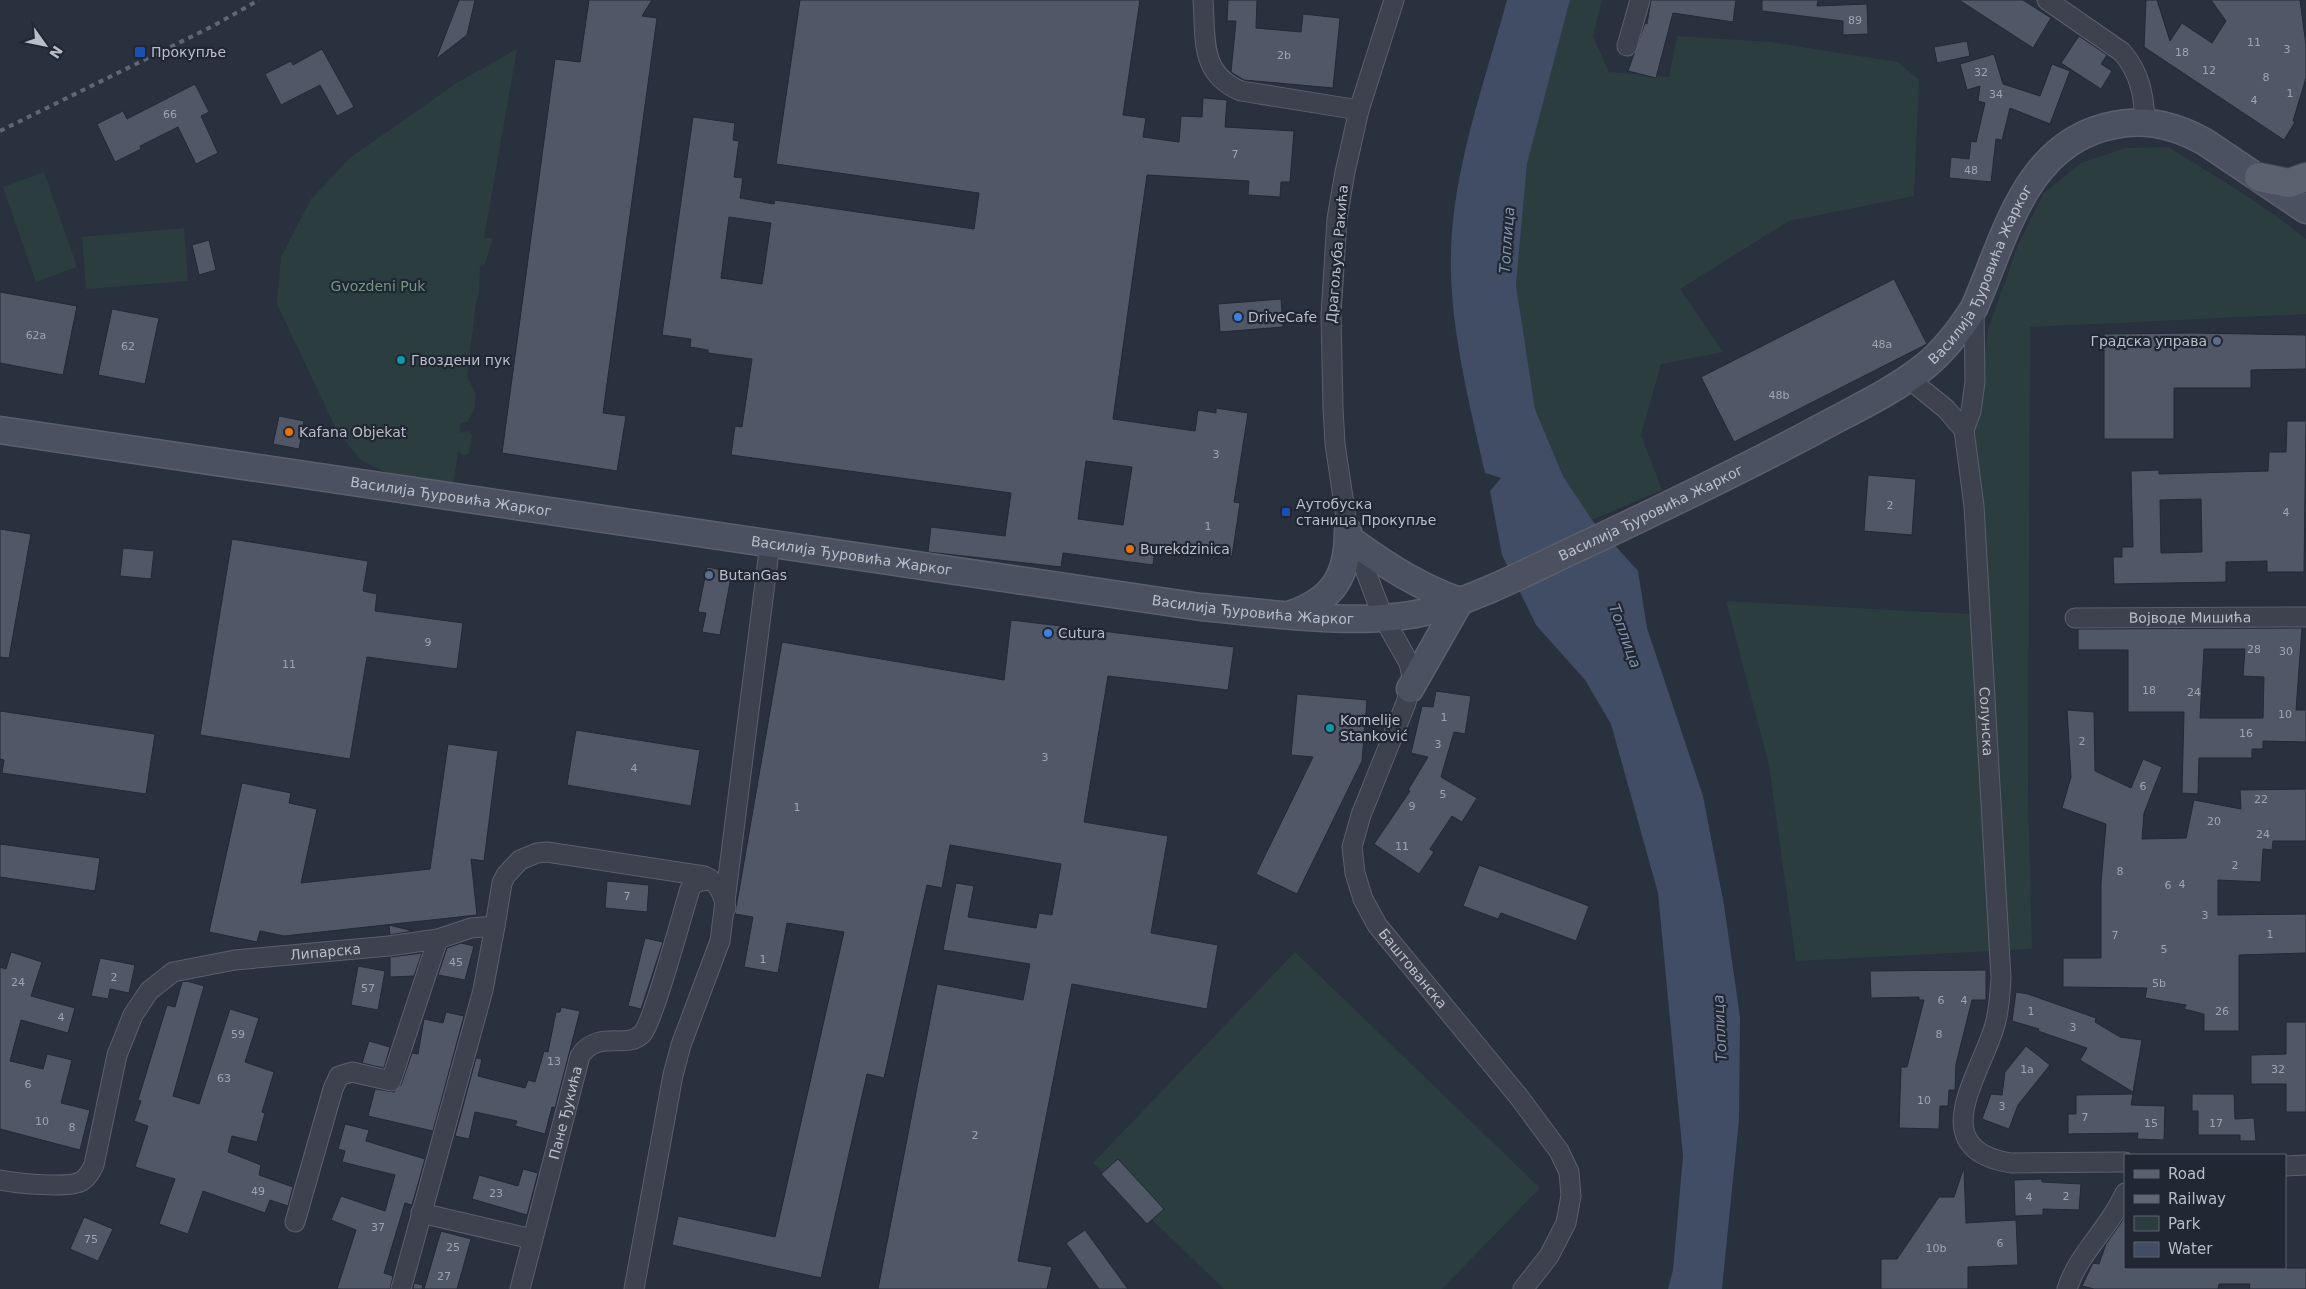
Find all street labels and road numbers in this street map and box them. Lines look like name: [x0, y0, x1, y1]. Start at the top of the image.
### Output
street label: Василија Ђуровића Жарког: [1925, 182, 2036, 367]
street label: Драгољуба Ракића: [1323, 184, 1351, 324]
street label: Василија Ђуровића Жарког: [1556, 461, 1746, 564]
street label: Василија Ђуровића Жарког: [349, 474, 553, 519]
street label: Василија Ђуровића Жарког: [750, 533, 954, 578]
street label: Василија Ђуровића Жарког: [1151, 592, 1354, 627]
street label: Војводе Мишића: [2129, 609, 2251, 626]
street label: Солунска: [1976, 686, 1996, 757]
street label: Баштованска: [1375, 925, 1450, 1012]
street label: Липарска: [289, 941, 362, 963]
street label: Пане Ђукића: [546, 1064, 585, 1161]

